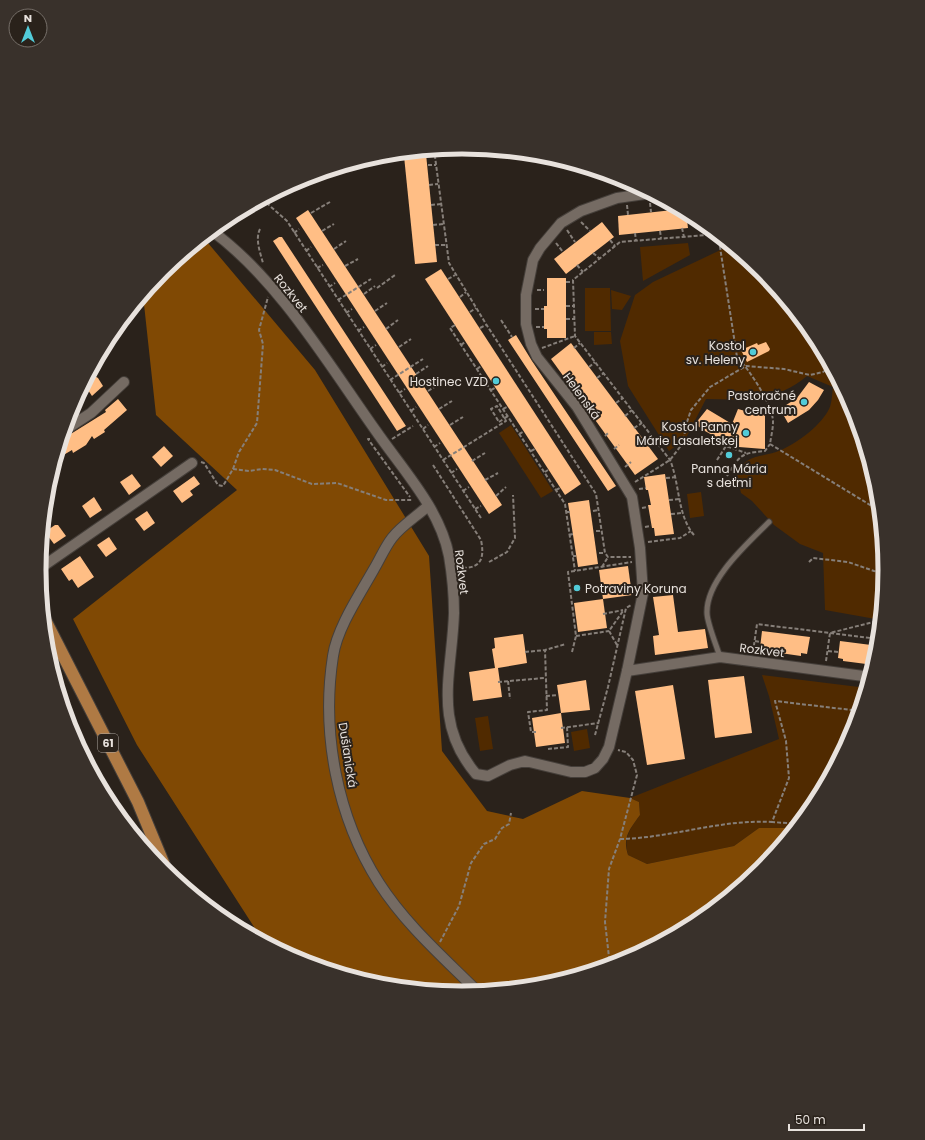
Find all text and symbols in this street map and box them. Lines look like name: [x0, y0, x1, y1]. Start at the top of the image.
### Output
north arrow: [8, 8, 48, 48]
text: N: [24, 10, 32, 26]
street label: Rozkvet: [270, 270, 312, 316]
place label: Kostol sv. Heleny: [686, 337, 745, 368]
marker: Kostol sv. Heleny: [748, 347, 758, 357]
street label: Helenská: [559, 369, 605, 423]
place label: Hostinec VZD: [410, 373, 488, 390]
marker: Hostinec VZD: [491, 376, 501, 386]
place label: Pastoračné centrum: [728, 387, 796, 418]
marker: Pastoračné centrum: [799, 397, 809, 407]
place label: Kostol Panny Márie Lasaletskej: [636, 418, 738, 449]
marker: Kostol Panny Márie Lasaletskej: [741, 428, 751, 438]
marker: Panna Mária s deťmi: [724, 450, 734, 460]
place label: Panna Mária s deťmi: [691, 460, 767, 491]
street label: Rozkvet: [451, 549, 473, 595]
place label: Potraviny Koruna: [585, 580, 687, 597]
marker: Potraviny Koruna: [572, 583, 582, 593]
street label: Rozkvet: [739, 639, 785, 661]
street label: Dušianická: [334, 721, 362, 789]
road number: 61: [98, 734, 118, 752]
scale bar: [789, 1106, 864, 1132]
text: 50 m: [795, 1111, 826, 1128]

